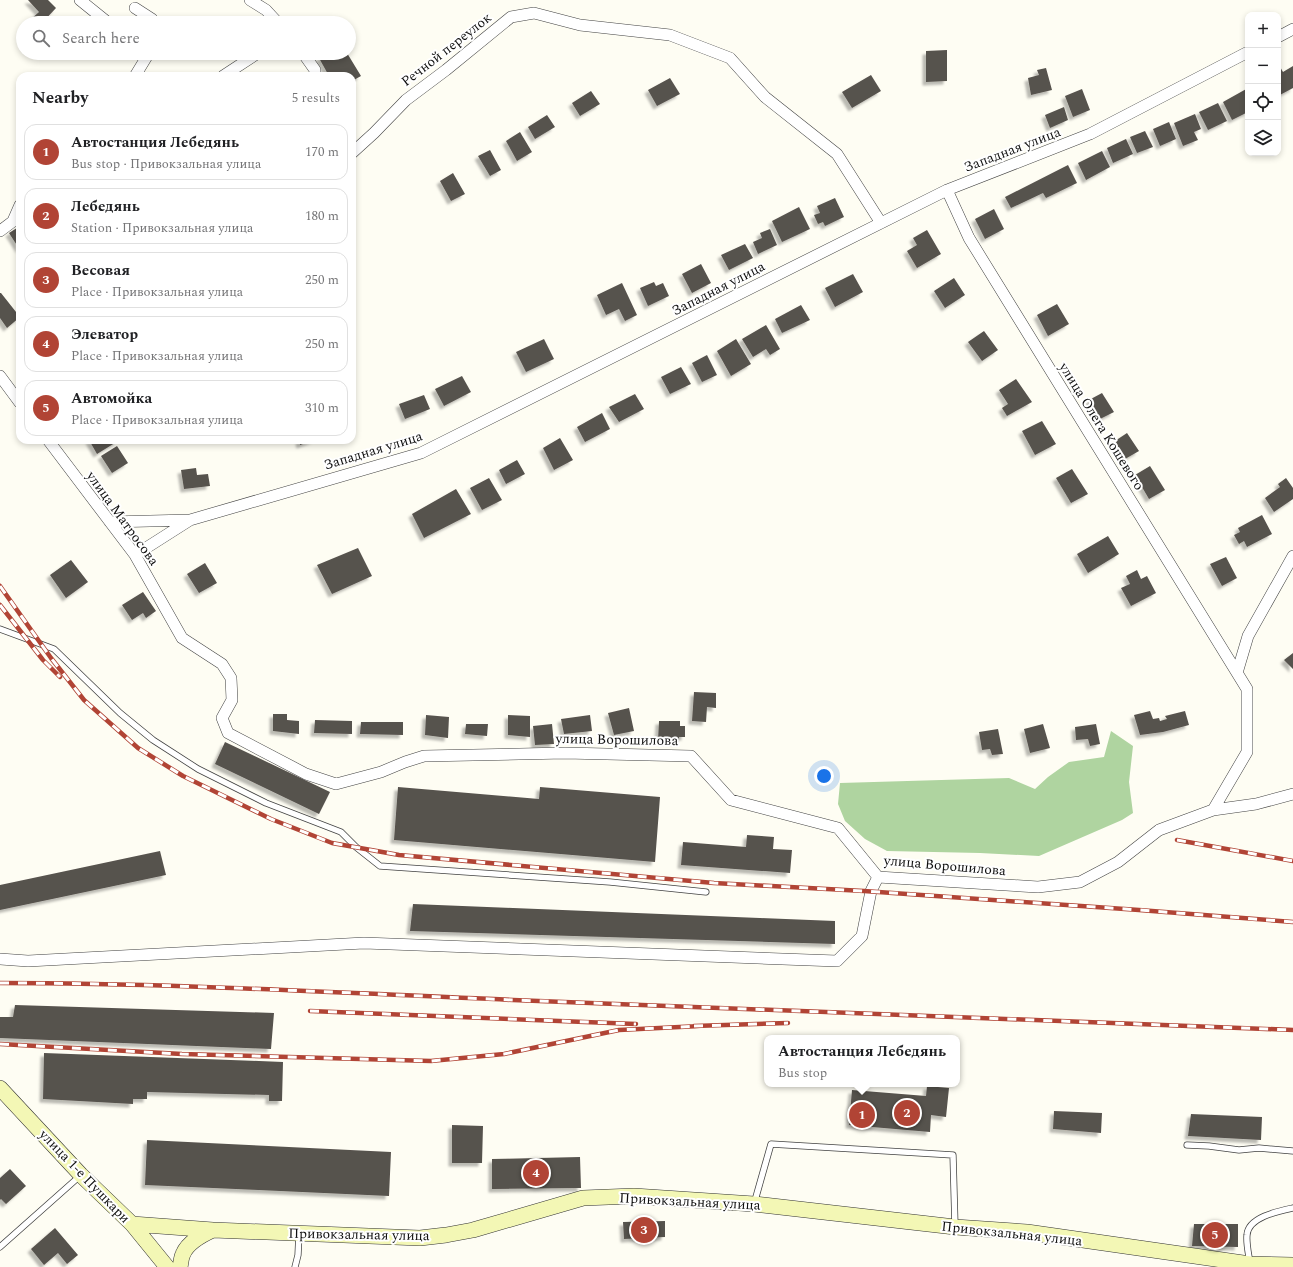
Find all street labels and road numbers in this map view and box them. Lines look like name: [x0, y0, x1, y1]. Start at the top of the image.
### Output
street label: Речной переулок: [397, 7, 496, 91]
street label: Западная улица: [961, 121, 1064, 178]
street label: Западная улица: [668, 256, 769, 321]
street label: улица Олега Кошевого: [1053, 357, 1149, 494]
street label: Западная улица: [321, 425, 425, 475]
street label: улица Матросова: [80, 466, 164, 570]
street label: улица Ворошилова: [554, 728, 679, 751]
street label: улица Ворошилова: [882, 850, 1007, 881]
street label: улица 1-е Пушкари: [33, 1124, 135, 1228]
street label: Привокзальная улица: [619, 1187, 761, 1216]
street label: Привокзальная улица: [940, 1216, 1084, 1251]
street label: Привокзальная улица: [288, 1223, 430, 1246]

